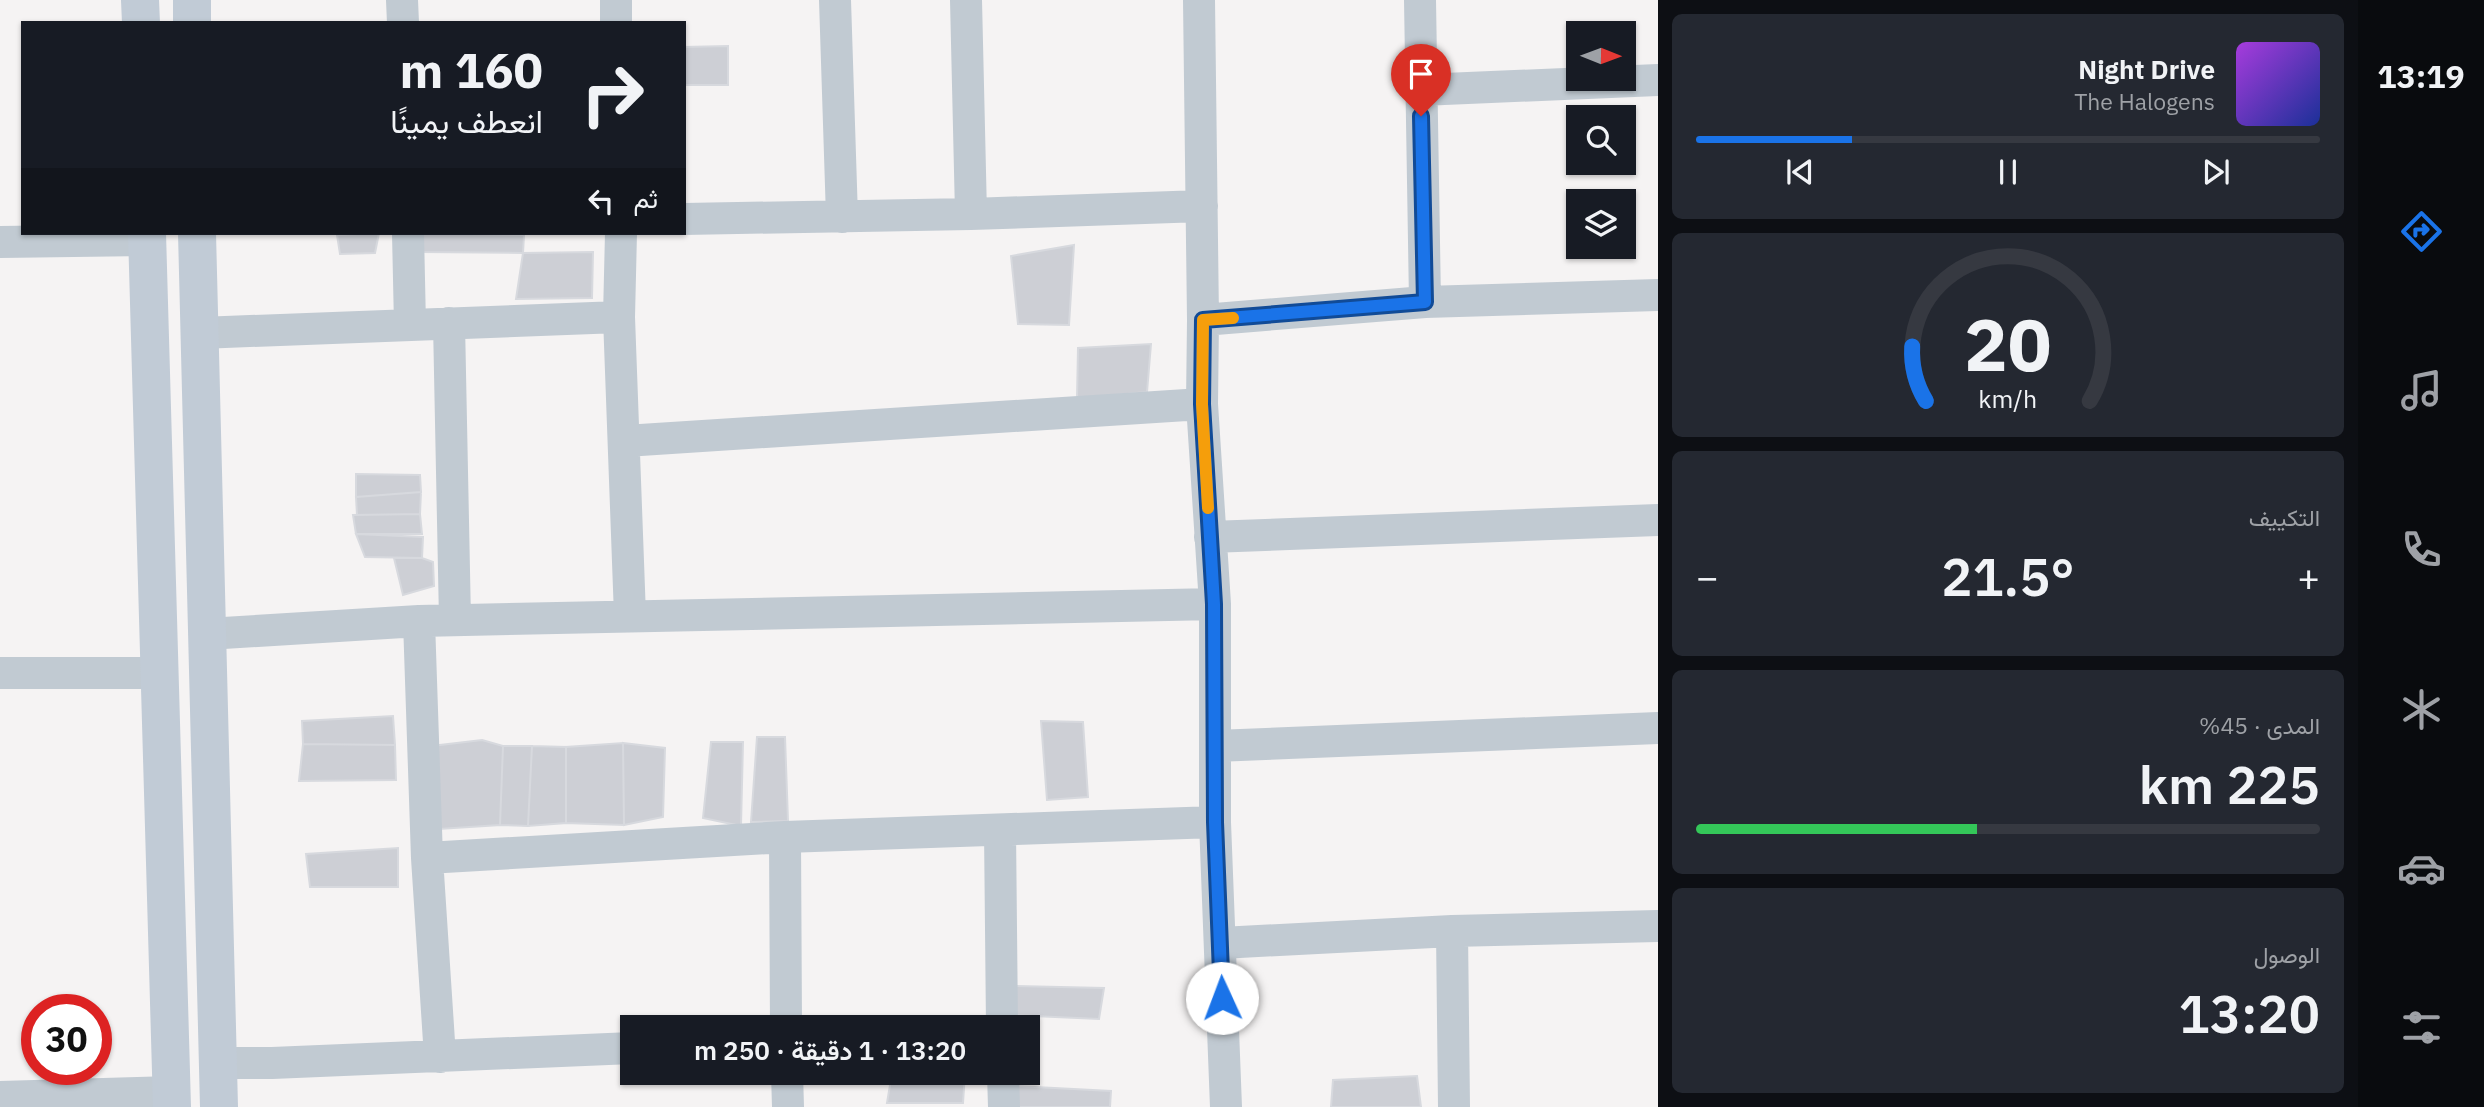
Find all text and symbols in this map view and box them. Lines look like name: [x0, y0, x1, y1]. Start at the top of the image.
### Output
north arrow: [1566, 21, 1636, 91]
map controls: [1566, 21, 1636, 259]
text: 160 m: [399, 38, 543, 101]
pin: [1391, 44, 1451, 116]
icon: right: [567, 49, 658, 140]
text: Night Drive: [2078, 52, 2215, 86]
icon: arrive: [1402, 55, 1440, 93]
text: 13:19: [2377, 55, 2465, 97]
text: The Halogens: [2074, 86, 2215, 116]
text: انعطف يمينًا: [390, 100, 543, 142]
button: search: [1566, 105, 1636, 175]
icon: previous: [1781, 153, 1819, 191]
icon: pause: [1989, 153, 2027, 191]
icon: next: [2197, 153, 2235, 191]
text: ثم: [634, 181, 658, 215]
icon: left: [582, 182, 620, 220]
button: layers: [1566, 189, 1636, 259]
icon: directions: [2397, 207, 2446, 256]
text: 20: [1964, 296, 2052, 391]
icon: music: [2397, 366, 2446, 415]
text: km/h: [1979, 382, 2037, 415]
text: التكييف: [2249, 502, 2320, 532]
icon: phone: [2397, 525, 2446, 574]
text: 21.5°: [1941, 543, 2075, 610]
text: −: [1696, 552, 1719, 601]
text: +: [2297, 552, 2320, 601]
icon: climate: [2397, 685, 2446, 734]
text: المدى · 45%: [2199, 710, 2320, 740]
text: 225 km: [2139, 751, 2320, 818]
icon: car: [2397, 844, 2446, 893]
text: الوصول: [2254, 939, 2320, 969]
position arrow: [1185, 961, 1259, 1035]
text: 13:20: [2179, 980, 2320, 1047]
speed limit sign: 30: [21, 994, 112, 1085]
icon: filters: [2397, 1003, 2446, 1052]
text: 13:20 · 1 دقيقة · 250 m: [694, 1033, 966, 1067]

